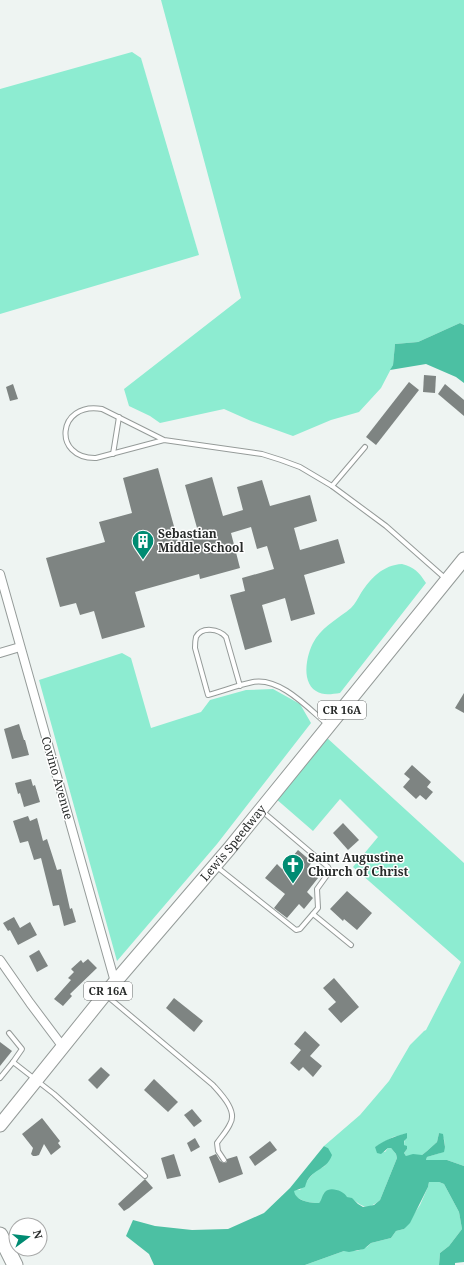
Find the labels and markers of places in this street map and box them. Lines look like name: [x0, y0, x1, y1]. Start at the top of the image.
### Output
place label: Sebastian Middle School: [158, 525, 244, 556]
building icon: Sebastian Middle School: [130, 528, 156, 561]
place label: Saint Augustine Church of Christ: [308, 849, 408, 880]
church icon: Saint Augustine Church of Christ: [280, 852, 306, 885]

